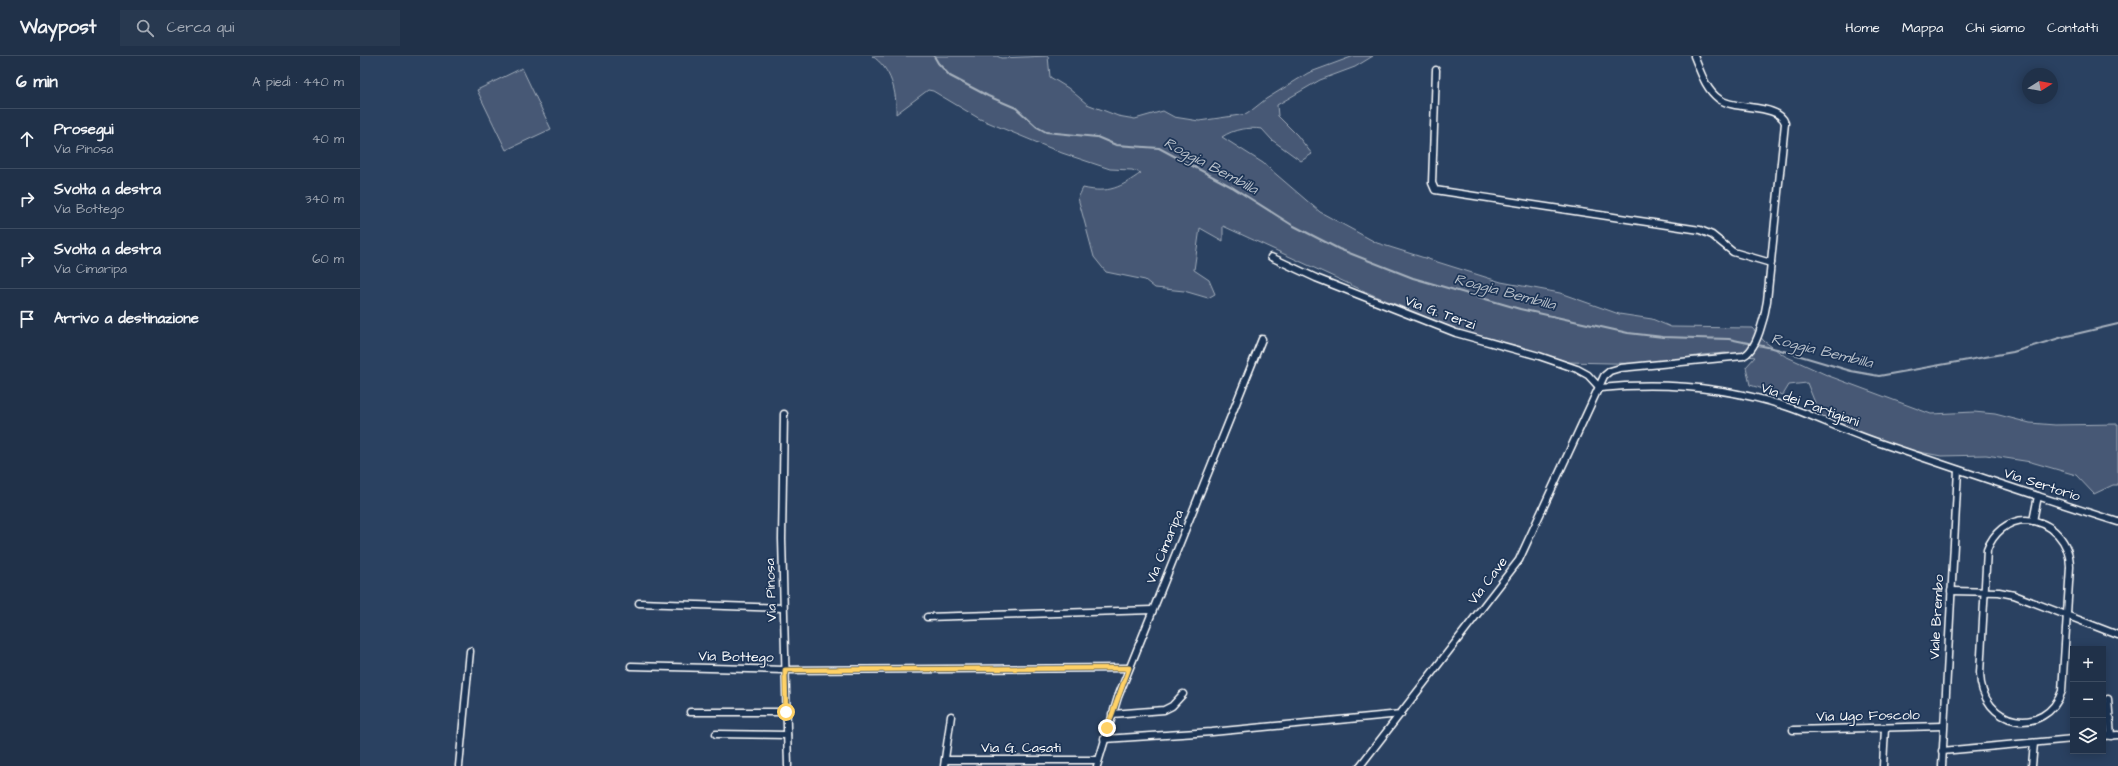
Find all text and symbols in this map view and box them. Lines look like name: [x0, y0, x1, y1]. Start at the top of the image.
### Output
search box: [120, 10, 400, 46]
text: Waypost: [20, 14, 96, 41]
icon: search: [134, 17, 156, 39]
text: Cerca qui: [166, 17, 234, 38]
text: Home: [1845, 18, 1880, 38]
text: Mappa: [1902, 18, 1943, 38]
text: Chi siamo: [1965, 18, 2025, 38]
text: Contatti: [2047, 18, 2098, 38]
north arrow: [2022, 68, 2058, 104]
text: 6 min: [16, 70, 58, 94]
text: A piedi · 440 m: [252, 73, 344, 91]
text: Prosegui: [54, 119, 114, 140]
icon: ahead: [16, 128, 38, 150]
text: 40 m: [312, 130, 344, 148]
water label: Roggia Bembilla: [1160, 132, 1263, 201]
text: Via Pinosa: [54, 140, 113, 158]
text: Svolta a destra: [54, 179, 161, 200]
icon: right: [16, 188, 38, 210]
text: 340 m: [305, 190, 344, 208]
text: Via Bottego: [54, 200, 124, 218]
text: Svolta a destra: [54, 239, 161, 260]
icon: right: [16, 248, 38, 270]
text: 60 m: [312, 250, 344, 268]
text: Via Cimaripa: [54, 260, 127, 278]
water label: Roggia Bembilla: [1452, 268, 1559, 317]
street label: Via G. Terzi: [1402, 291, 1478, 335]
icon: arrive: [16, 308, 38, 330]
text: Arrivo a destinazione: [54, 308, 199, 329]
water label: Roggia Bembilla: [1769, 328, 1876, 375]
street label: Via dei Partigiani: [1758, 378, 1862, 432]
street label: Via Sertorio: [2001, 463, 2083, 507]
street label: Via Cimaripa: [1141, 507, 1189, 587]
street label: Via Cave: [1463, 552, 1513, 609]
street label: Via Pinosa: [760, 558, 782, 622]
street label: Viale Brembo: [1925, 574, 1949, 660]
street label: Via Bottego: [698, 646, 774, 668]
map controls: [2070, 646, 2106, 754]
button: +: [2070, 646, 2106, 682]
button: −: [2070, 682, 2106, 718]
route start: [777, 703, 795, 721]
street label: Via Ugo Foscolo: [1816, 705, 1920, 727]
button: layers: [2070, 718, 2106, 754]
route end: [1098, 719, 1116, 737]
street label: Via G. Casati: [981, 738, 1061, 758]

